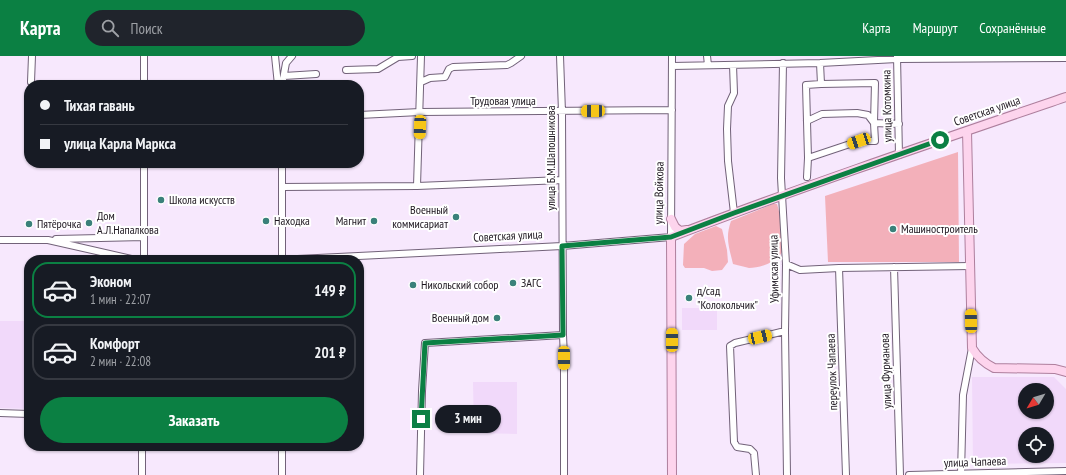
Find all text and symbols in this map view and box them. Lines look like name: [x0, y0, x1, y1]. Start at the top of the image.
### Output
search box: [85, 10, 365, 46]
text: Карта: [20, 16, 61, 40]
icon: search: [99, 17, 121, 39]
text: Поиск: [131, 19, 163, 38]
text: Карта: [862, 19, 891, 37]
text: Маршрут: [913, 19, 957, 37]
text: Сохранённые: [979, 19, 1046, 37]
street label: улица Котомкина: [878, 69, 895, 142]
street label: Советская улица: [952, 92, 1022, 129]
street label: Трудовая улица: [470, 93, 536, 108]
text: Тихая гавань: [64, 96, 135, 115]
street label: улица Б.М.Шапошникова: [543, 105, 558, 210]
car: [581, 105, 605, 117]
car: [414, 115, 426, 139]
car: [846, 131, 872, 151]
route start: [931, 131, 949, 149]
text: улица Карла Маркса: [64, 134, 176, 153]
street label: улица Войкова: [650, 161, 667, 224]
place label: Школа искусств: [169, 192, 235, 207]
marker: Школа искусств: [156, 195, 166, 205]
place label: Военный коммисариат: [392, 202, 448, 231]
place label: Дом А.Л.Напалкова: [97, 208, 159, 237]
marker: Военный коммисариат: [451, 212, 461, 222]
place label: Находка: [274, 213, 310, 228]
place label: Магнит: [336, 213, 366, 228]
place label: Пятёрочка: [37, 216, 81, 231]
marker: Находка: [261, 216, 271, 226]
marker: Магнит: [369, 216, 379, 226]
marker: Дом А.Л.Напалкова: [84, 218, 94, 228]
marker: Пятёрочка: [24, 219, 34, 229]
place label: Машиностроитель: [901, 221, 978, 236]
marker: Машиностроитель: [888, 224, 898, 234]
street label: Советская улица: [473, 226, 543, 245]
street label: Уфимская улица: [765, 235, 782, 303]
icon: car: [42, 272, 78, 308]
text: Эконом: [90, 272, 131, 291]
place label: ЗАГС: [521, 275, 542, 290]
place label: Никольский собор: [421, 277, 499, 292]
marker: ЗАГС: [508, 278, 518, 288]
marker: Никольский собор: [408, 280, 418, 290]
text: 149 ₽: [314, 281, 346, 300]
place label: д/сад "Колокольчик": [697, 283, 758, 312]
text: 1 мин · 22:07: [90, 291, 151, 308]
marker: д/сад "Колокольчик": [684, 293, 694, 303]
car: [965, 309, 977, 333]
place label: Военный дом: [432, 310, 489, 325]
marker: Военный дом: [492, 313, 502, 323]
car: [666, 328, 678, 352]
car: [747, 328, 773, 346]
street label: переулок Чапаева: [823, 333, 840, 411]
street label: улица Фурманова: [877, 333, 894, 409]
icon: car: [42, 334, 78, 370]
text: Комфорт: [90, 334, 140, 353]
text: 201 ₽: [314, 343, 346, 362]
car: [558, 346, 570, 370]
text: 2 мин · 22:08: [90, 353, 151, 370]
north arrow: [1018, 383, 1054, 419]
map controls: [1018, 383, 1054, 463]
button: Заказать: [40, 397, 348, 443]
callout: 3 мин: [435, 405, 501, 433]
route end: [412, 410, 430, 428]
text: 3 мин: [454, 410, 482, 427]
button: locate: [1018, 427, 1054, 463]
street label: улица Чапаева: [944, 453, 1007, 470]

